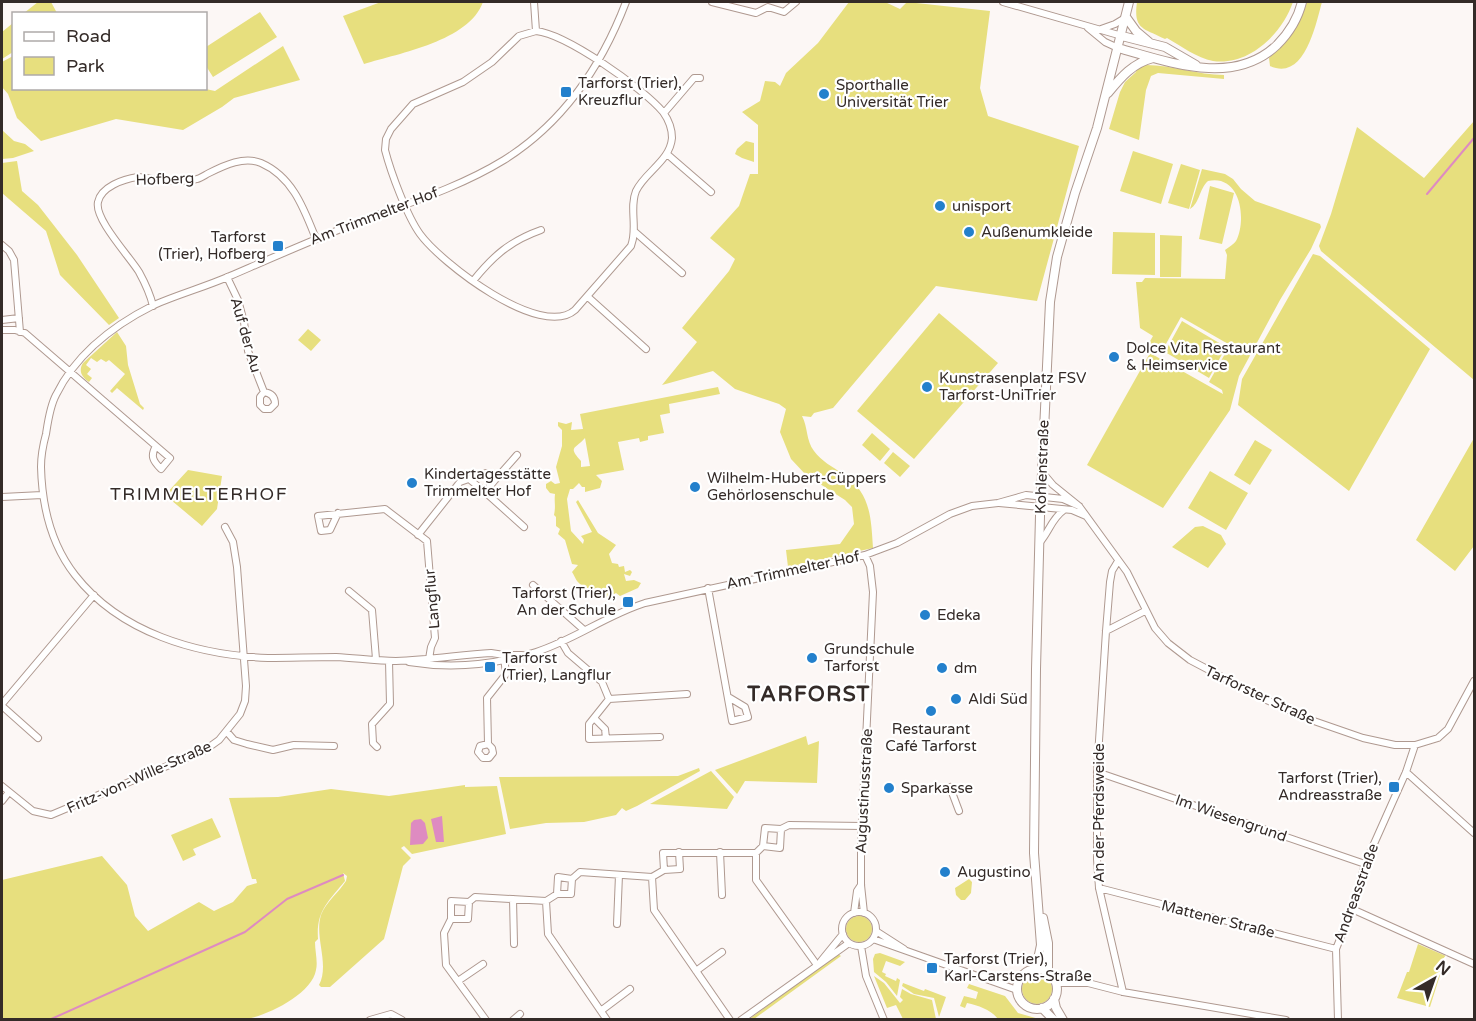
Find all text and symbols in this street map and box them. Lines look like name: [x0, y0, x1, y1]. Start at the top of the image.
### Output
legend: [12, 12, 207, 90]
text: Road: [66, 25, 111, 47]
text: Park: [66, 55, 105, 77]
place label: Tarforst (Trier), Kreuzflur: [578, 74, 682, 109]
place label: Sporthalle Universität Trier: [836, 76, 949, 111]
marker: Tarforst (Trier), Kreuzflur: [559, 85, 573, 99]
marker: Sporthalle Universität Trier: [817, 87, 831, 101]
street label: Hofberg: [135, 169, 195, 189]
street label: Am Trimmelter Hof: [307, 183, 441, 249]
place label: unisport: [952, 197, 1012, 215]
marker: unisport: [933, 199, 947, 213]
place label: Außenumkleide: [981, 223, 1093, 241]
marker: Außenumkleide: [962, 225, 976, 239]
place label: Tarforst (Trier), Hofberg: [158, 228, 266, 263]
marker: Tarforst (Trier), Hofberg: [271, 239, 285, 253]
street label: Auf der Au: [227, 295, 265, 375]
place label: Dolce Vita Restaurant & Heimservice: [1126, 339, 1281, 374]
marker: Dolce Vita Restaurant & Heimservice: [1107, 350, 1121, 364]
place label: Kunstrasenplatz FSV Tarforst-UniTrier: [939, 369, 1087, 404]
marker: Kunstrasenplatz FSV Tarforst-UniTrier: [920, 380, 934, 394]
street label: Kohlenstraße: [1031, 420, 1053, 514]
place label: Kindertagesstätte Trimmelter Hof: [424, 465, 551, 500]
place label: Wilhelm-Hubert-Cüppers Gehörlosenschule: [707, 469, 886, 504]
marker: Kindertagesstätte Trimmelter Hof: [405, 476, 419, 490]
marker: Wilhelm-Hubert-Cüppers Gehörlosenschule: [688, 480, 702, 494]
district label: TRIMMELTERHOF: [110, 483, 288, 505]
street label: Am Trimmelter Hof: [725, 547, 862, 593]
street label: Langflur: [420, 568, 444, 630]
place label: Tarforst (Trier), An der Schule: [512, 584, 616, 619]
marker: Tarforst (Trier), An der Schule: [621, 595, 635, 609]
place label: Edeka: [937, 606, 981, 624]
marker: Edeka: [918, 608, 932, 622]
place label: Grundschule Tarforst: [824, 640, 914, 675]
place label: Tarforst (Trier), Langflur: [502, 649, 611, 684]
marker: Grundschule Tarforst: [805, 651, 819, 665]
place label: dm: [954, 659, 977, 677]
marker: Tarforst (Trier), Langflur: [483, 660, 497, 674]
marker: dm: [935, 661, 949, 675]
street label: Tarforster Straße: [1202, 662, 1318, 728]
district label: TARFORST: [746, 682, 871, 707]
place label: Aldi Süd: [968, 690, 1028, 708]
marker: Aldi Süd: [949, 692, 963, 706]
marker: Restaurant Café Tarforst: [924, 704, 938, 718]
place label: Restaurant Café Tarforst: [885, 720, 977, 755]
street label: Augustinusstraße: [852, 728, 876, 854]
street label: Fritz-von-Wille-Straße: [64, 737, 214, 817]
street label: An der Pferdsweide: [1090, 743, 1108, 883]
place label: Tarforst (Trier), Andreasstraße: [1278, 769, 1382, 804]
place label: Sparkasse: [901, 779, 973, 797]
marker: Tarforst (Trier), Andreasstraße: [1387, 780, 1401, 794]
marker: Sparkasse: [882, 781, 896, 795]
street label: Im Wiesengrund: [1173, 790, 1289, 846]
street label: Andreasstraße: [1330, 841, 1382, 945]
place label: Augustino: [957, 863, 1031, 881]
marker: Augustino: [938, 865, 952, 879]
street label: Mattener Straße: [1159, 896, 1277, 942]
north arrow: [1404, 949, 1464, 1009]
place label: Tarforst (Trier), Karl-Carstens-Straße: [944, 950, 1092, 985]
text: N: [1432, 956, 1454, 980]
marker: Tarforst (Trier), Karl-Carstens-Straße: [925, 961, 939, 975]

